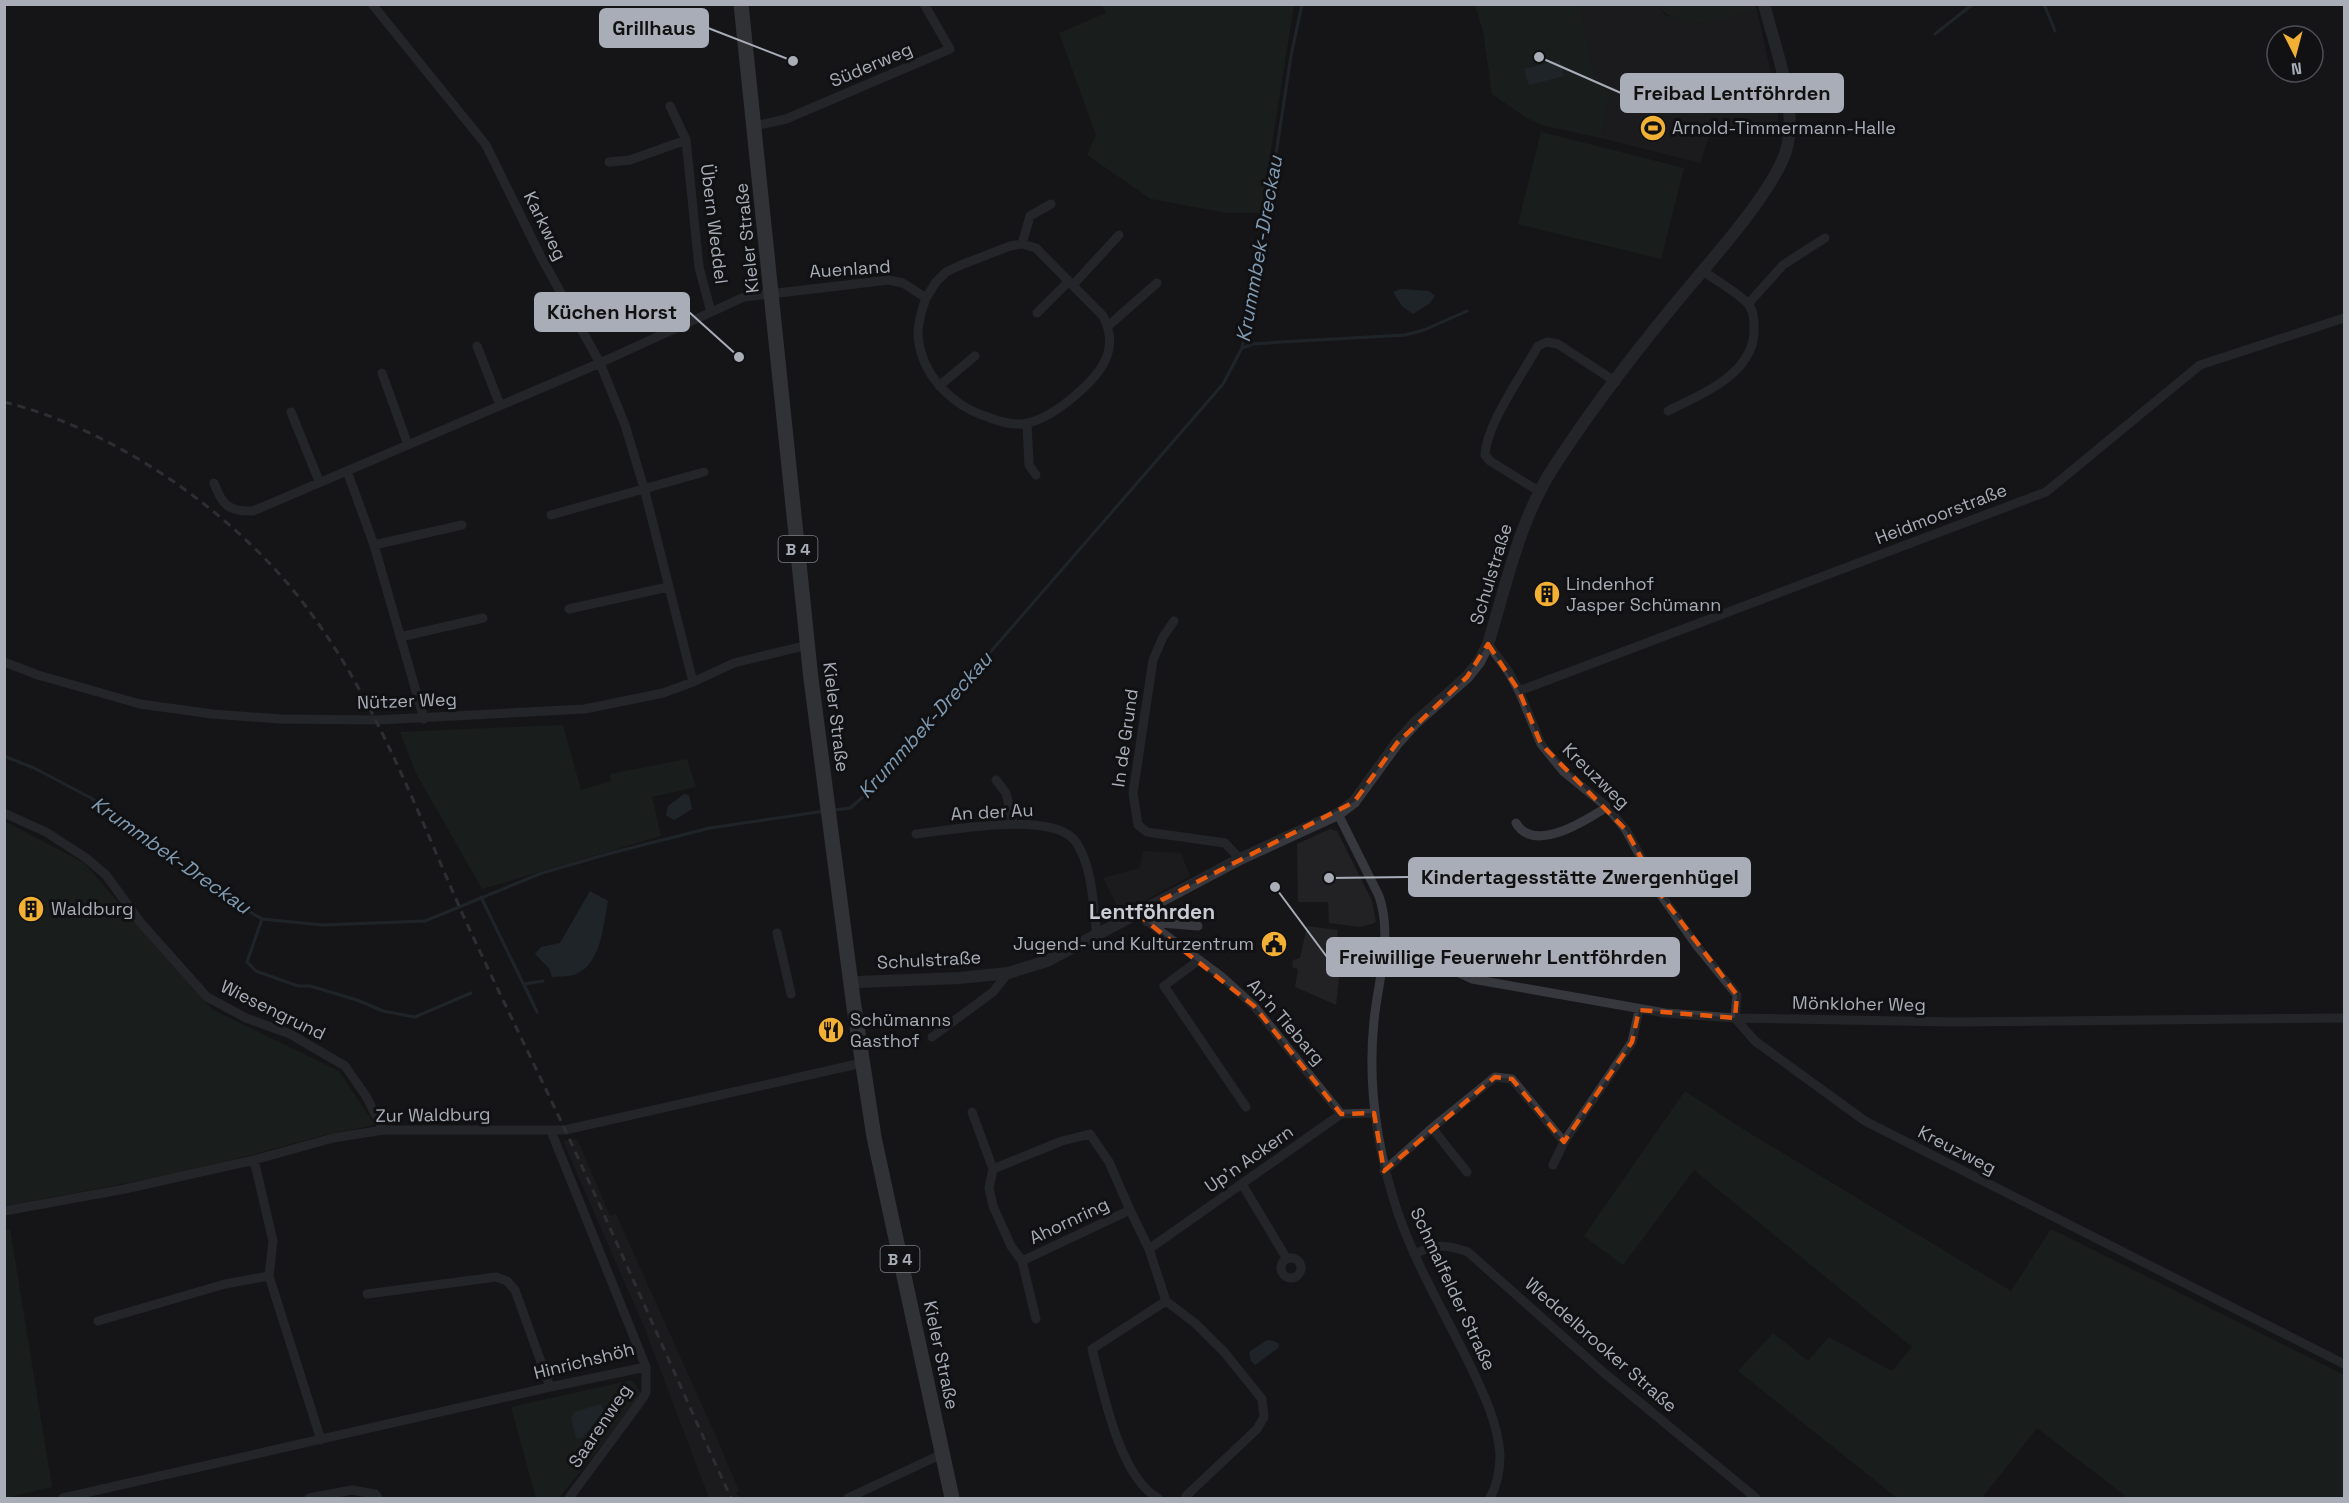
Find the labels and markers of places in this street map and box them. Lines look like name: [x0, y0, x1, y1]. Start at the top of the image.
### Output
callout: Grillhaus: [600, 9, 708, 47]
callout: Freibad Lentföhrden: [1621, 74, 1843, 112]
sports icon: Arnold-Timmermann-Halle: [1638, 113, 1668, 143]
place label: Arnold-Timmermann-Halle: [1672, 116, 1896, 139]
callout: Küchen Horst: [535, 293, 689, 331]
place label: Lindenhof Jasper Schümann: [1566, 572, 1721, 616]
building icon: Lindenhof Jasper Schümann: [1532, 579, 1562, 609]
callout: Kindertagesstätte Zwergenhügel: [1409, 858, 1750, 896]
building icon: Waldburg: [16, 894, 46, 924]
place label: Waldburg: [51, 897, 134, 920]
public building icon: Jugend- und Kulturzentrum: [1259, 929, 1289, 959]
place label: Jugend- und Kulturzentrum: [1013, 932, 1254, 955]
callout: Freiwillige Feuerwehr Lentföhrden: [1327, 938, 1679, 976]
place label: Schümanns Gasthof: [850, 1008, 951, 1052]
restaurant icon: Schümanns Gasthof: [816, 1015, 846, 1045]

